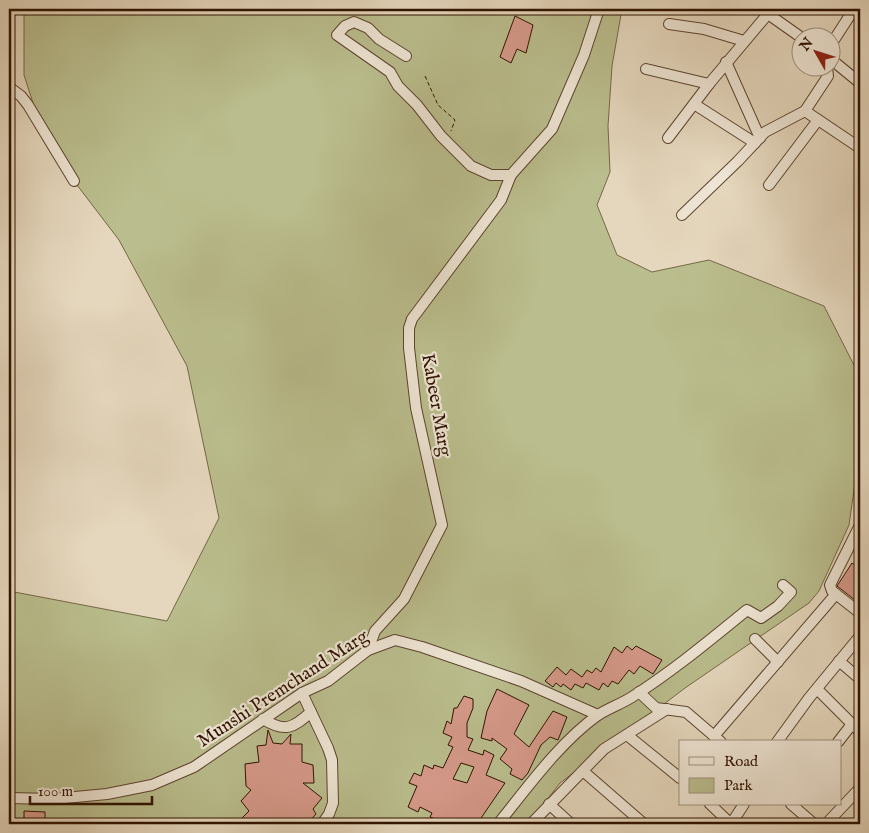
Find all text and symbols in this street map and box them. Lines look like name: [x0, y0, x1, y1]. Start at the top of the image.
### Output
north arrow: [792, 28, 842, 78]
text: N: [795, 34, 817, 56]
street label: Kabeer Marg: [415, 352, 457, 459]
street label: Munshi Premchand Marg: [193, 624, 374, 753]
legend: [679, 740, 842, 806]
text: Road: [724, 752, 759, 771]
scale bar: [30, 773, 152, 805]
text: Park: [724, 776, 754, 795]
text: 100 m: [38, 782, 74, 801]

